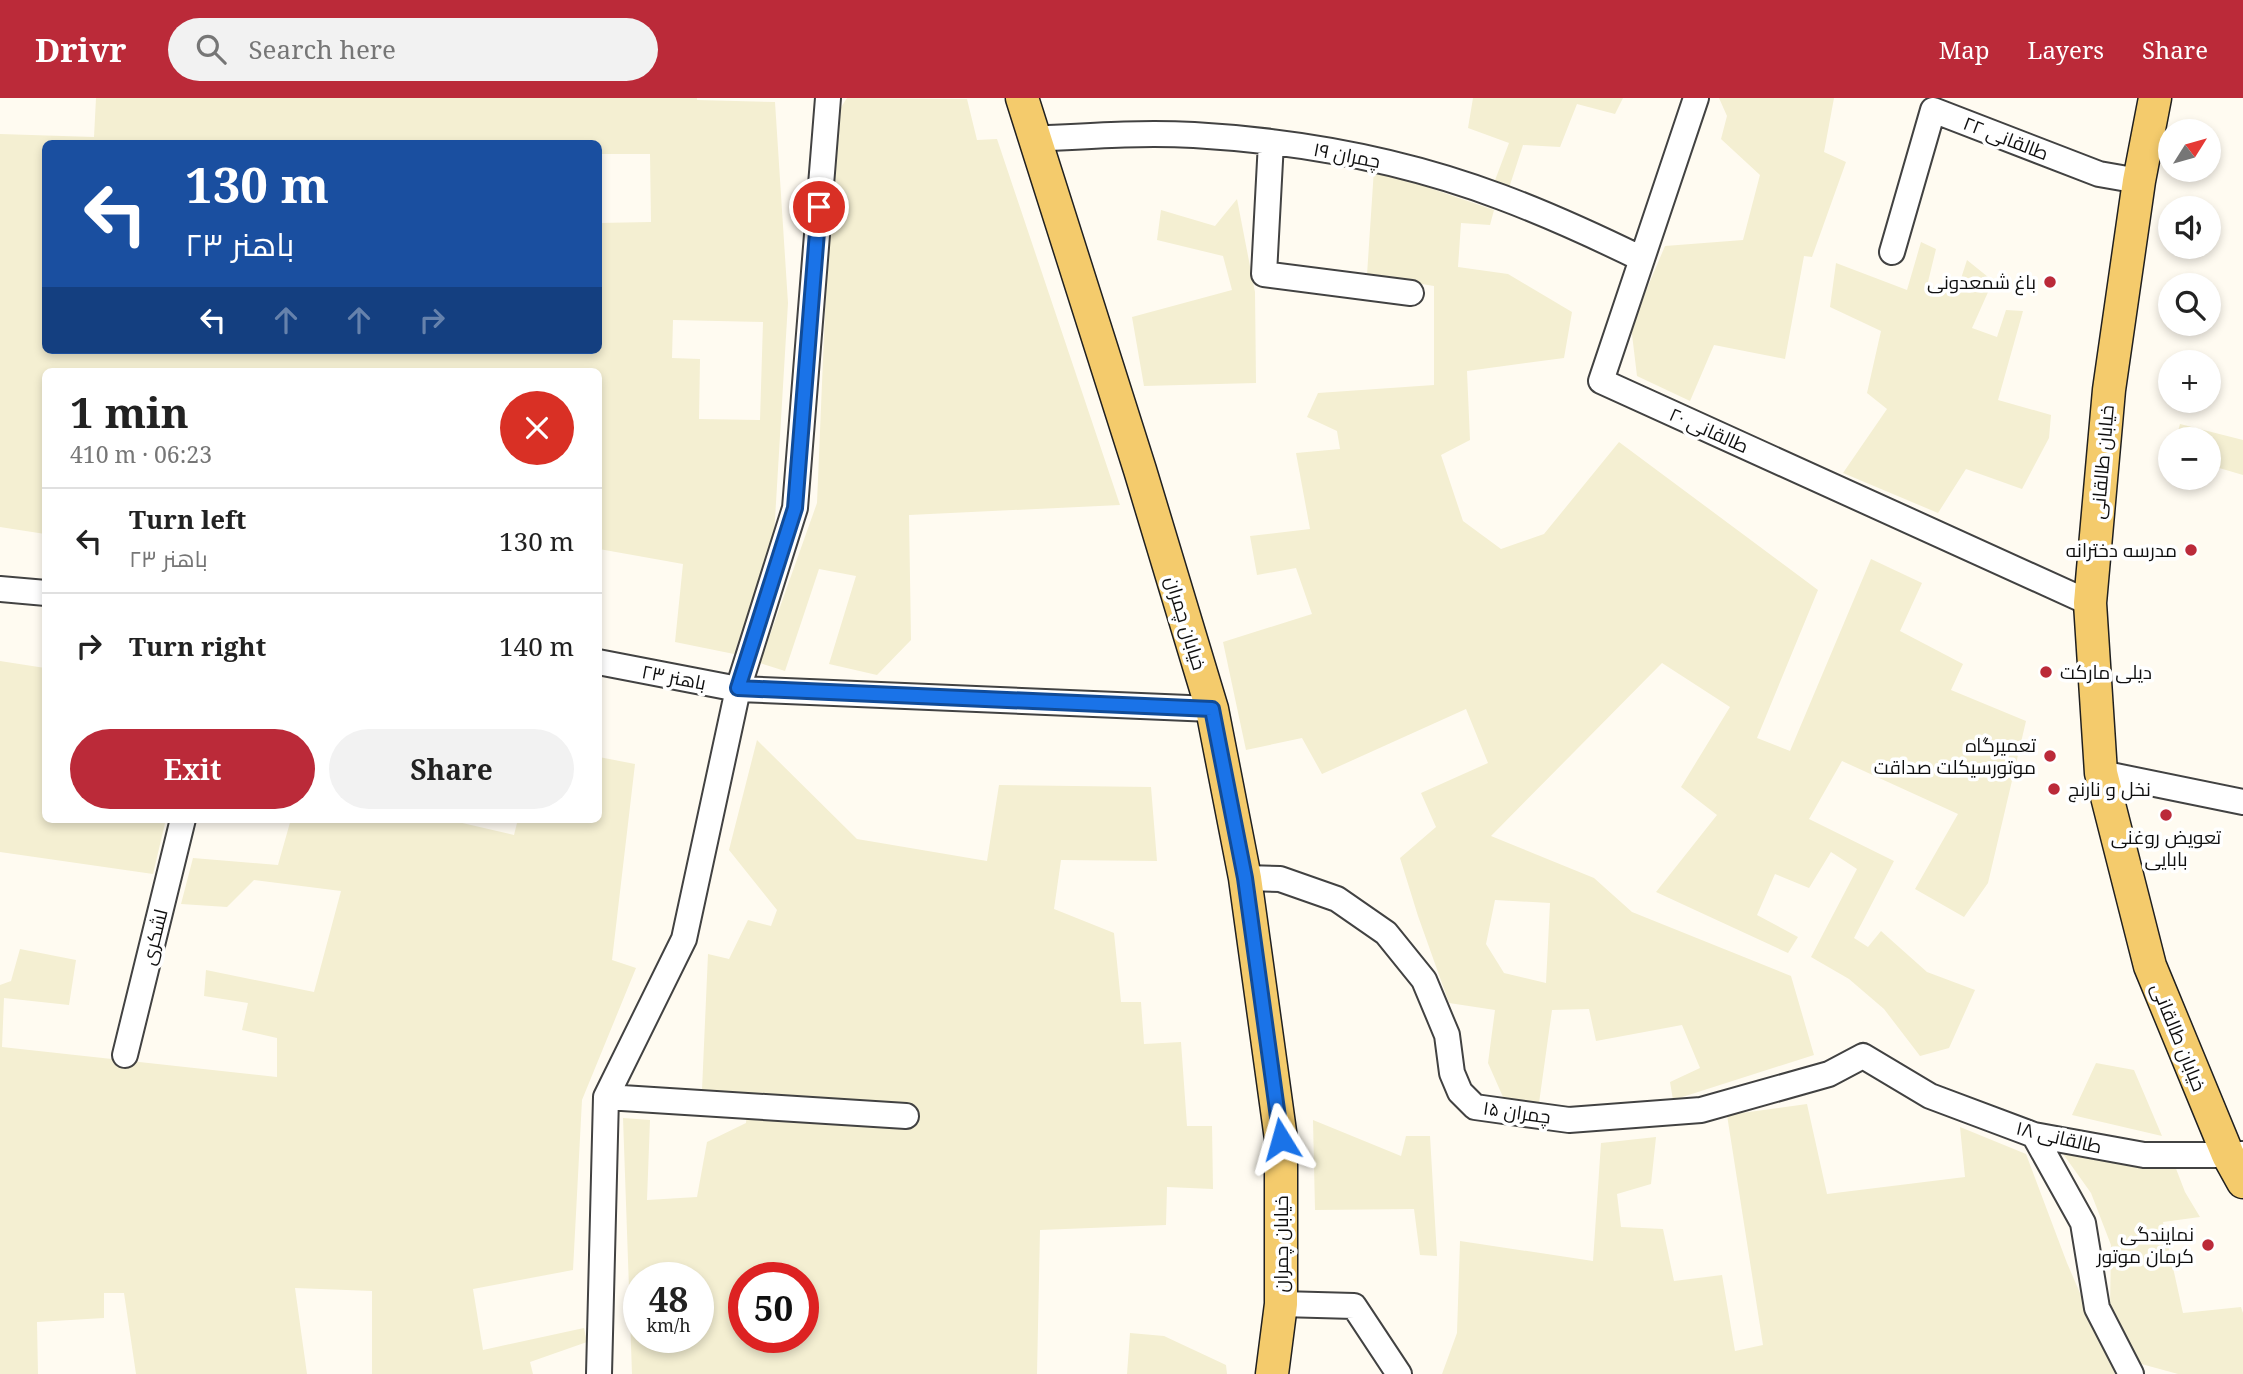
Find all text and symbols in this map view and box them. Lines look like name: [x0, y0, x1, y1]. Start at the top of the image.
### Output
search box: [168, 18, 658, 81]
text: Drivr: [35, 27, 126, 72]
icon: search: [192, 30, 230, 68]
text: Search here: [248, 31, 396, 67]
text: Map: [1939, 33, 1990, 66]
text: Layers: [2028, 33, 2104, 66]
text: Share: [2142, 33, 2208, 66]
street label: طالقانی ۲۲: [1960, 110, 2052, 166]
north arrow: [2158, 119, 2221, 182]
map controls: [2158, 119, 2221, 490]
street label: چمران ۱۹: [1311, 136, 1383, 174]
text: 130 m: [185, 151, 329, 217]
icon: left: [70, 168, 161, 259]
pin: [789, 177, 849, 237]
icon: arrive: [800, 188, 838, 226]
button: sound: [2158, 196, 2221, 259]
text: باهنر ۲۳: [185, 222, 294, 265]
place label: باغ شمعدونی: [1927, 269, 2036, 296]
button: search: [2158, 273, 2221, 336]
marker: باغ شمعدونی: [2042, 274, 2058, 290]
icon: left: [194, 301, 232, 339]
icon: ahead: [267, 301, 305, 339]
icon: ahead: [340, 301, 378, 339]
icon: right: [413, 301, 451, 339]
button: +: [2158, 350, 2221, 413]
text: 1 min: [70, 383, 189, 440]
button: close: [500, 391, 574, 465]
street label: طالقانی ۲۰: [1665, 401, 1753, 459]
street label: خیابان طالقانی: [2084, 404, 2120, 520]
button: −: [2158, 427, 2221, 490]
text: 410 m · 06:23: [70, 438, 212, 470]
text: Turn left: [129, 501, 246, 537]
icon: left: [70, 522, 108, 560]
text: 130 m: [499, 523, 574, 559]
place label: مدرسه دخترانه: [2066, 537, 2177, 563]
text: باهنر ۲۳: [129, 542, 208, 574]
marker: مدرسه دخترانه: [2183, 542, 2199, 558]
street label: خیابان چمران: [1159, 573, 1213, 673]
icon: right: [70, 627, 108, 665]
text: Turn right: [129, 628, 266, 664]
text: 140 m: [499, 628, 574, 664]
street label: باهنر ۲۳: [640, 658, 708, 696]
place label: دیلی مارکت: [2060, 659, 2152, 685]
marker: دیلی مارکت: [2038, 664, 2054, 680]
button: Exit: [70, 729, 315, 809]
button: Share: [329, 729, 574, 809]
place label: تعمیرگاه موتورسیکلت صداقت: [1874, 732, 2036, 780]
marker: تعمیرگاه موتورسیکلت صداقت: [2042, 748, 2058, 764]
place label: نخل و نارنج: [2068, 776, 2151, 803]
marker: نخل و نارنج: [2046, 781, 2062, 797]
marker: تعویض روغنی بابایی: [2158, 807, 2174, 823]
place label: تعویض روغنی بابایی: [2111, 824, 2221, 872]
street label: لشکری: [135, 906, 173, 968]
street label: خیابان طالقانی: [2145, 979, 2213, 1095]
street label: چمران ۱۵: [1482, 1094, 1552, 1130]
position arrow: [1244, 1102, 1318, 1176]
street label: طالقانی ۱۸: [2014, 1115, 2104, 1159]
street label: خیابان چمران: [1268, 1196, 1294, 1292]
place label: نمایندگی کرمان موتور: [2096, 1221, 2194, 1269]
marker: نمایندگی کرمان موتور: [2200, 1237, 2216, 1253]
speed limit sign: 50: [728, 1262, 819, 1353]
text: 48: [649, 1275, 688, 1322]
text: km/h: [646, 1313, 691, 1337]

